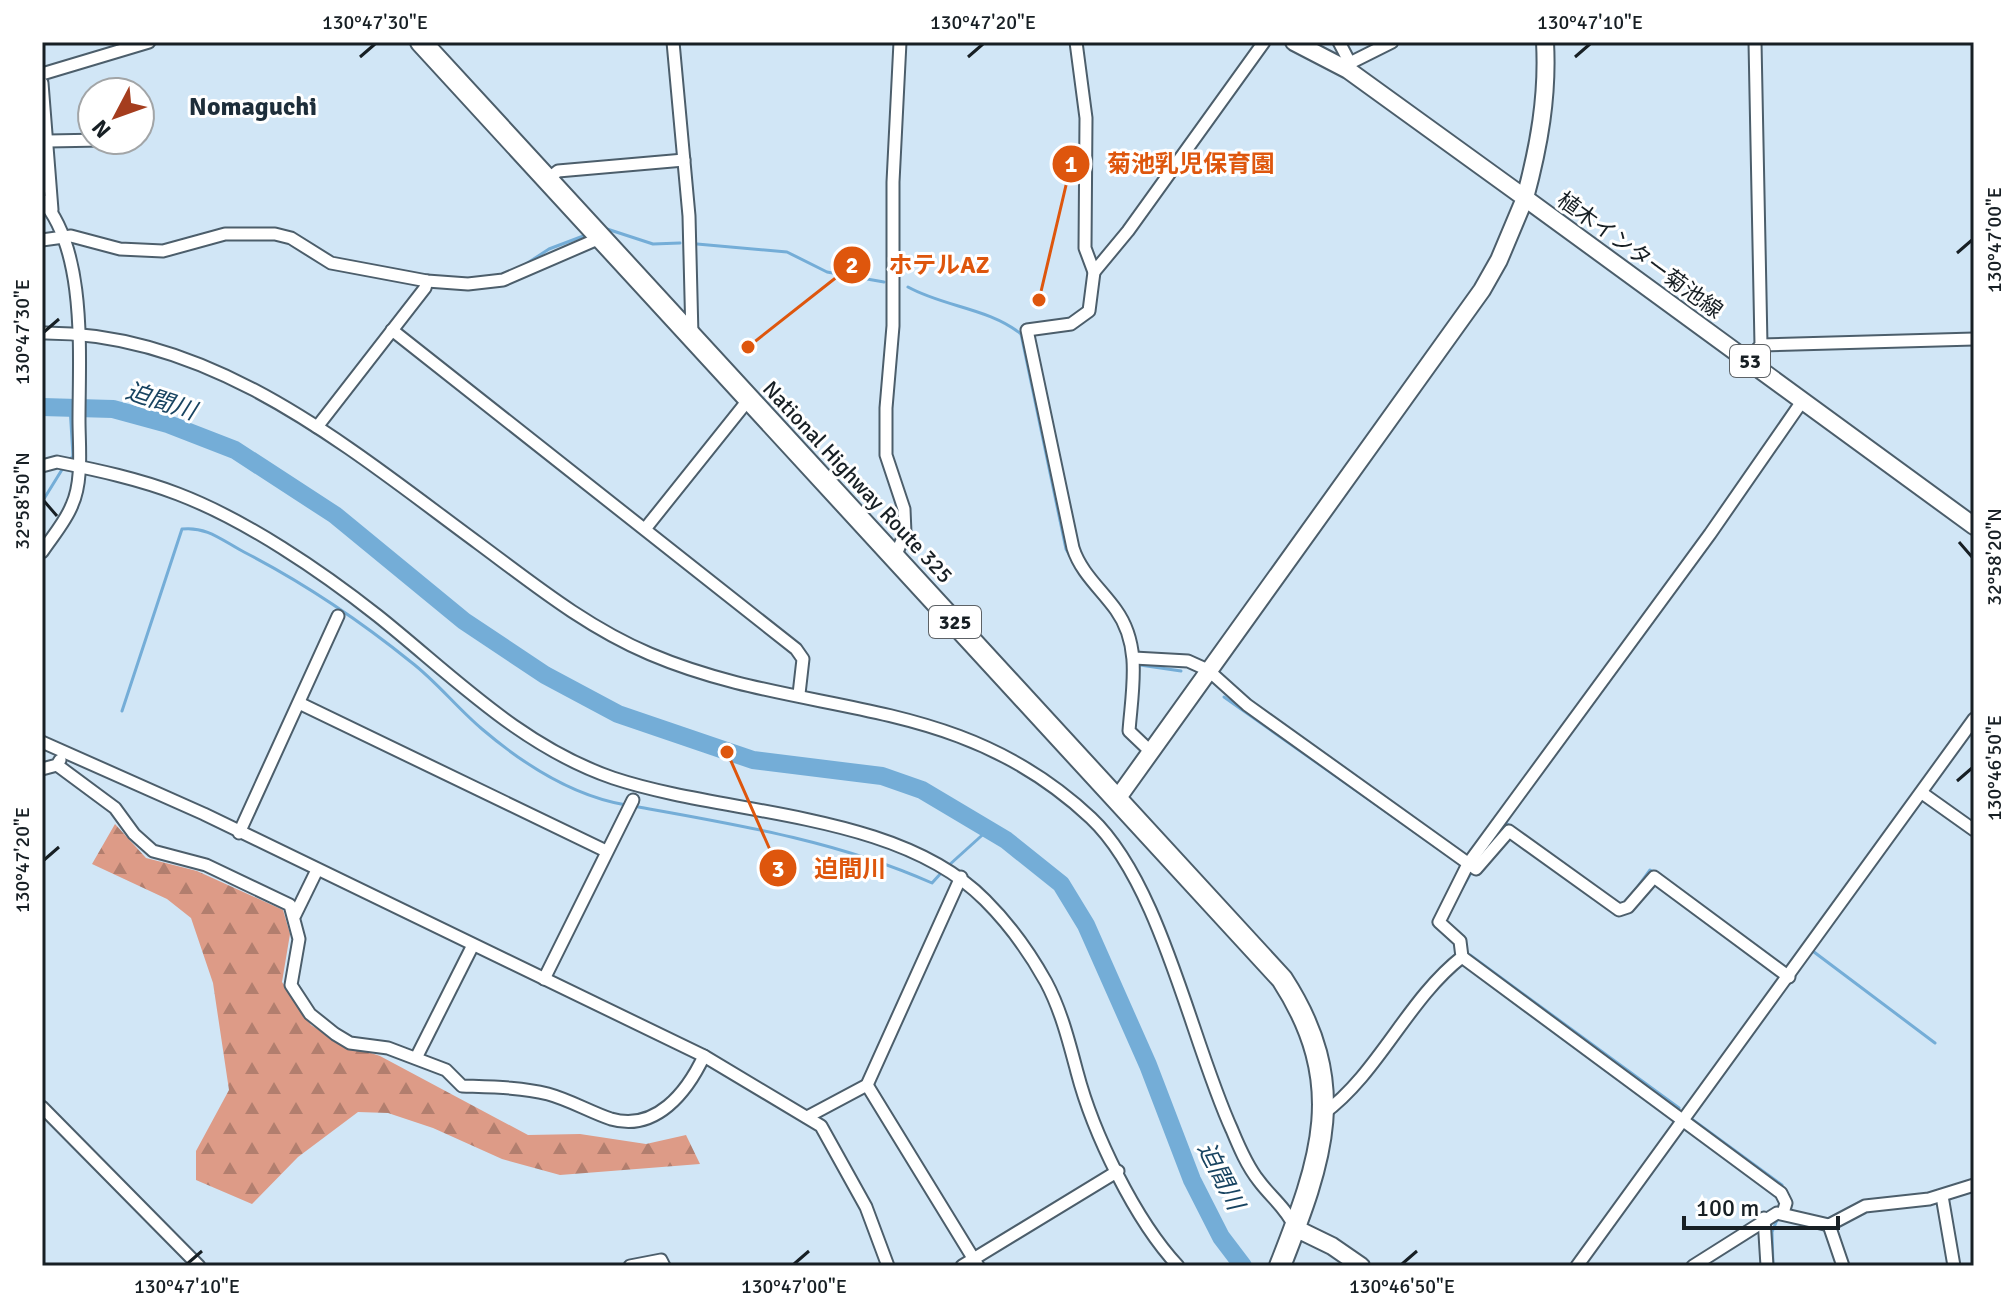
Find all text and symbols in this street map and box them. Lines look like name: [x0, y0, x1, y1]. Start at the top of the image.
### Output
text: 130°47'30"E: [322, 10, 428, 35]
text: 130°47'20"E: [930, 10, 1036, 35]
text: 130°47'10"E: [1537, 10, 1643, 35]
north arrow: [76, 76, 156, 156]
district label: Nomaguchi: [189, 91, 317, 123]
text: N: [86, 114, 116, 143]
callout: 菊池乳児保育園: [1051, 140, 1291, 188]
text: 1: [1065, 149, 1078, 179]
text: 菊池乳児保育園: [1107, 149, 1275, 179]
street label: 植木インター菊池線: [1552, 186, 1728, 324]
text: 130°47'00"E: [1982, 187, 2007, 293]
callout: ホテルAZ: [832, 241, 1005, 289]
text: 2: [846, 250, 858, 280]
text: ホテルAZ: [888, 250, 990, 280]
text: 130°47'30"E: [10, 279, 35, 385]
road number: 53: [1730, 345, 1770, 377]
street label: National Highway Route 325: [757, 375, 959, 589]
water label: 迫間川: [122, 376, 203, 427]
text: 32°58'50"N: [10, 452, 35, 550]
text: 32°58'20"N: [1982, 508, 2007, 606]
road number: 325: [929, 606, 981, 638]
text: 130°46'50"E: [1982, 715, 2007, 821]
text: 130°47'20"E: [10, 807, 35, 913]
callout: 迫間川: [758, 844, 902, 892]
text: 3: [772, 854, 784, 884]
text: 迫間川: [814, 854, 886, 884]
water label: 迫間川: [1191, 1137, 1252, 1218]
scale bar: [1684, 1180, 1838, 1230]
text: 100 m: [1696, 1193, 1759, 1223]
text: 130°47'10"E: [134, 1274, 240, 1299]
text: 130°47'00"E: [741, 1274, 847, 1299]
text: 130°46'50"E: [1349, 1274, 1455, 1299]

